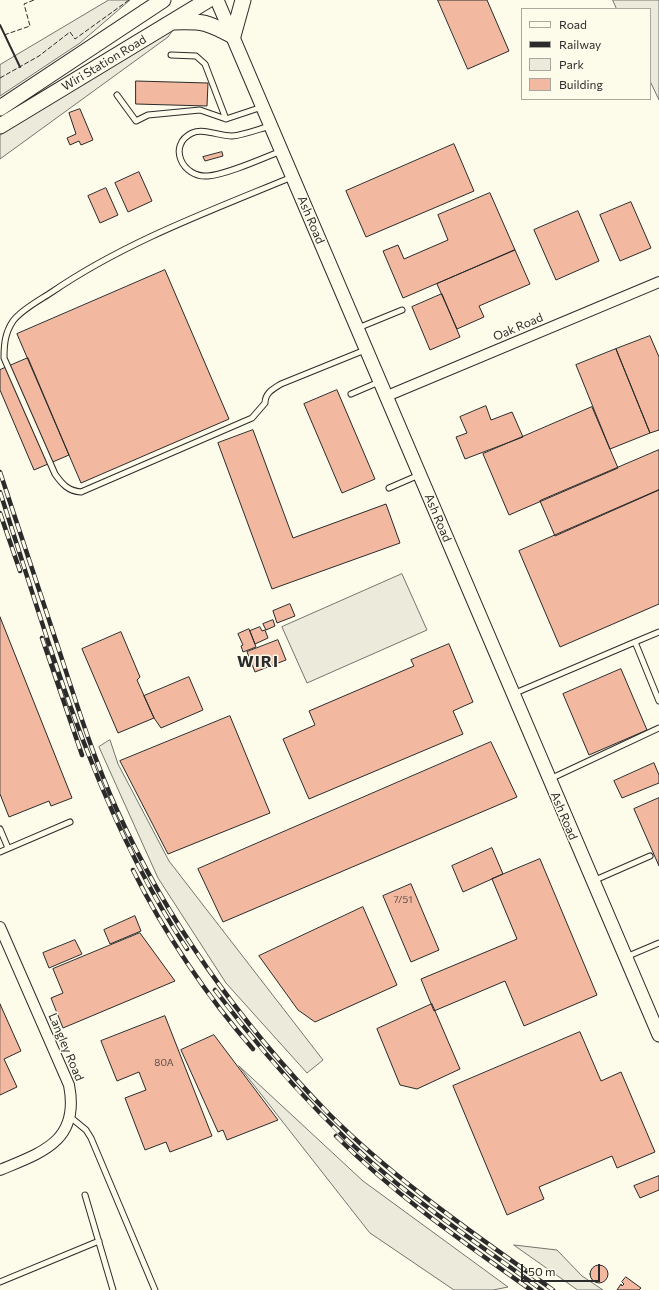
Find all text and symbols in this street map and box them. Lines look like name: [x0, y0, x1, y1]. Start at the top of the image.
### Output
legend: [521, 8, 651, 100]
text: Road: [559, 17, 587, 31]
street label: Wiri Station Road: [59, 32, 149, 94]
text: Railway: [559, 37, 601, 51]
text: Park: [559, 57, 584, 71]
text: Building: [559, 77, 603, 91]
street label: Ash Road: [294, 194, 328, 246]
street label: Oak Road: [491, 310, 545, 344]
street label: Ash Road: [421, 492, 455, 544]
district label: WIRI: [237, 652, 279, 672]
street label: Ash Road: [547, 790, 581, 842]
house number: 7/51: [393, 894, 413, 906]
street label: Langley Road: [45, 1011, 87, 1083]
house number: 80A: [154, 1057, 174, 1069]
scale bar: [523, 1256, 602, 1282]
text: 50 m: [528, 1264, 556, 1278]

